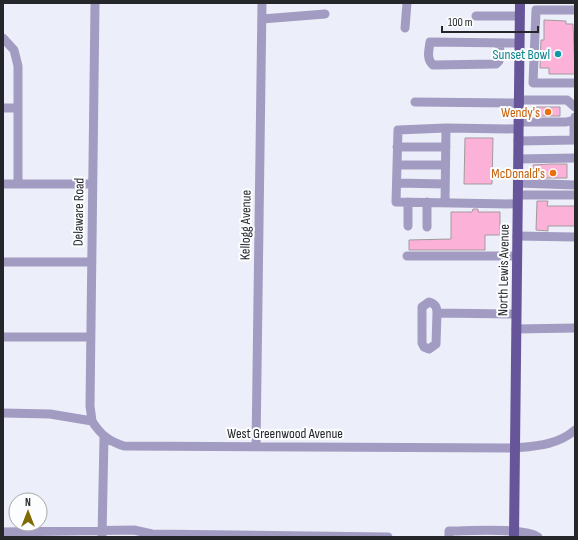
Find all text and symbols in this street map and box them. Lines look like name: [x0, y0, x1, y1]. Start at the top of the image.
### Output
scale bar: [442, 8, 538, 34]
text: 100 m: [448, 15, 473, 30]
place label: Sunset Bowl: [493, 46, 550, 63]
marker: Sunset Bowl: [553, 49, 563, 59]
place label: Wendy's: [501, 104, 540, 121]
marker: Wendy's: [543, 107, 553, 117]
place label: McDonald's: [491, 165, 545, 182]
marker: McDonald's: [548, 168, 558, 178]
street label: Delaware Road: [69, 177, 88, 246]
street label: Kellogg Avenue: [236, 190, 255, 260]
street label: North Lewis Avenue: [494, 224, 513, 316]
street label: West Greenwood Avenue: [227, 425, 343, 442]
north arrow: [8, 492, 48, 532]
text: N: [25, 496, 31, 509]

